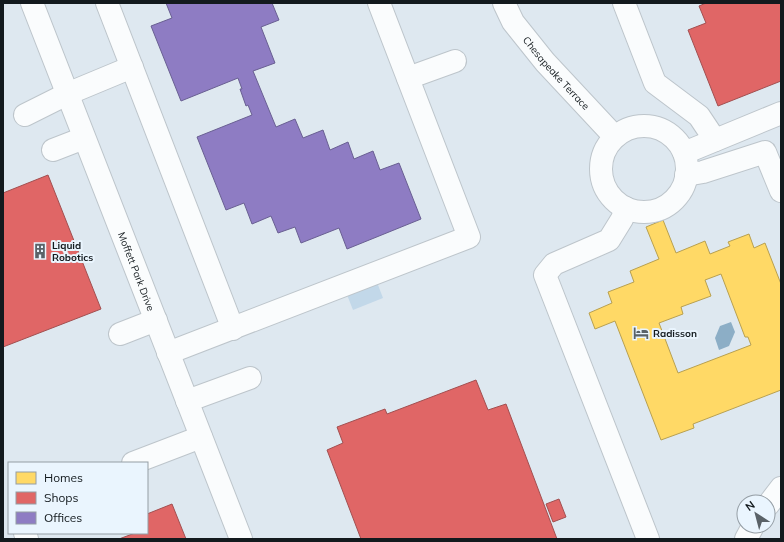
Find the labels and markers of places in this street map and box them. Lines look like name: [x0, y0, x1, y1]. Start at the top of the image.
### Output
place label: Liquid Robotics: [52, 239, 93, 264]
building icon: Liquid Robotics: [31, 242, 49, 260]
hotel icon: Radisson: [632, 324, 650, 342]
place label: Radisson: [653, 327, 697, 340]

